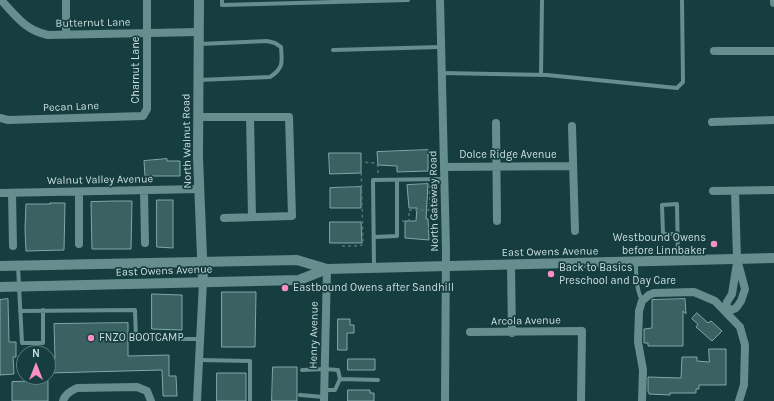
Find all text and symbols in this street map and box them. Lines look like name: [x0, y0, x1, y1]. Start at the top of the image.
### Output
street label: Butternut Lane: [55, 16, 131, 30]
street label: Charnut Lane: [129, 37, 143, 103]
street label: North Walnut Road: [180, 93, 194, 189]
street label: Pecan Lane: [43, 99, 99, 115]
street label: Dolce Ridge Avenue: [459, 148, 557, 162]
street label: North Gateway Road: [427, 150, 441, 252]
street label: Walnut Valley Avenue: [47, 172, 153, 188]
place label: Westbound Owens before Linnbaker: [613, 231, 706, 257]
marker: Westbound Owens before Linnbaker: [709, 239, 719, 249]
street label: East Owens Avenue: [502, 245, 598, 259]
place label: Back to Basics Preschool and Day Care: [559, 261, 676, 287]
street label: East Owens Avenue: [115, 263, 213, 279]
marker: Back to Basics Preschool and Day Care: [546, 269, 556, 279]
place label: Eastbound Owens after Sandhill: [293, 281, 454, 295]
marker: Eastbound Owens after Sandhill: [280, 283, 290, 293]
street label: Henry Avenue: [307, 301, 321, 369]
street label: Arcola Avenue: [491, 314, 561, 328]
place label: FNZO BOOTCAMP: [99, 331, 184, 345]
marker: FNZO BOOTCAMP: [86, 333, 96, 343]
north arrow: [16, 345, 56, 385]
text: N: [32, 347, 40, 360]

